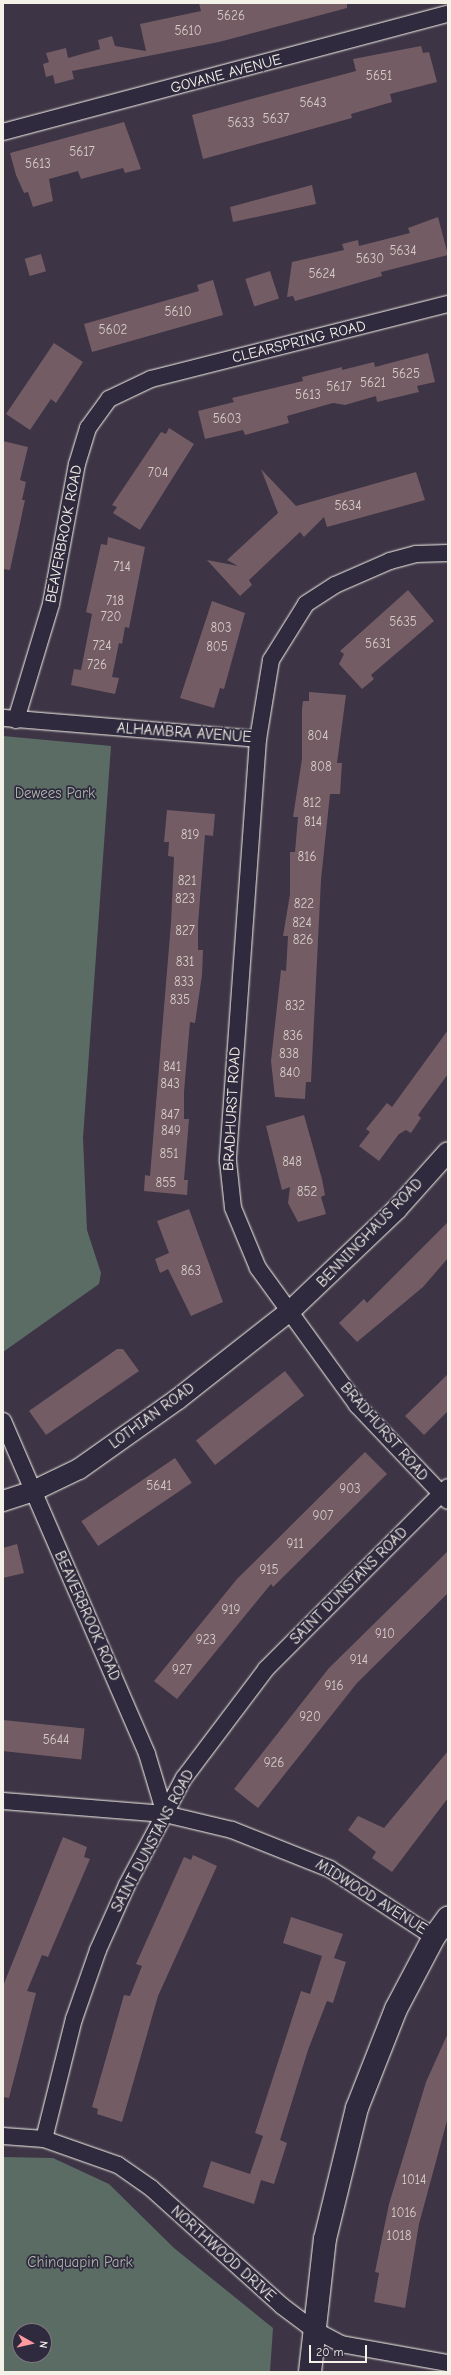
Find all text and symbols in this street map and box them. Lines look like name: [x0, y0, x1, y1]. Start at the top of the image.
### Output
house number: 5626: [217, 8, 245, 24]
house number: 5610: [174, 23, 202, 39]
street label: GOVANE AVENUE: [168, 51, 284, 97]
house number: 5651: [366, 68, 392, 84]
house number: 5643: [300, 95, 326, 111]
house number: 5637: [263, 111, 289, 127]
house number: 5633: [227, 115, 255, 131]
house number: 5617: [69, 144, 95, 160]
house number: 5613: [25, 156, 51, 172]
house number: 5634: [390, 243, 416, 259]
house number: 5630: [356, 251, 384, 267]
house number: 5624: [308, 266, 336, 282]
house number: 5610: [164, 304, 192, 320]
street label: CLEARSPRING ROAD: [230, 317, 368, 367]
house number: 5602: [99, 322, 127, 338]
house number: 5625: [392, 366, 420, 382]
house number: 5621: [360, 375, 386, 391]
house number: 5617: [326, 379, 352, 395]
house number: 5613: [295, 387, 321, 403]
house number: 5603: [213, 411, 241, 427]
street label: BEAVERBROOK ROAD: [42, 464, 86, 604]
house number: 704: [148, 465, 168, 481]
house number: 5634: [335, 498, 361, 514]
house number: 714: [113, 559, 131, 575]
house number: 718: [106, 593, 124, 609]
house number: 720: [101, 609, 121, 625]
house number: 5635: [389, 614, 417, 630]
house number: 803: [210, 620, 232, 636]
house number: 5631: [365, 636, 391, 652]
house number: 724: [92, 638, 112, 654]
house number: 805: [206, 639, 228, 655]
house number: 726: [87, 657, 107, 673]
street label: ALHAMBRA AVENUE: [116, 719, 252, 747]
house number: 804: [308, 728, 328, 744]
house number: 808: [310, 759, 332, 775]
park label: Dewees Park: [15, 785, 95, 803]
house number: 812: [303, 795, 321, 811]
house number: 814: [304, 814, 322, 830]
house number: 819: [181, 827, 199, 843]
house number: 816: [298, 849, 316, 865]
house number: 821: [178, 873, 196, 889]
house number: 823: [175, 891, 195, 907]
house number: 822: [294, 896, 314, 912]
house number: 824: [292, 915, 312, 931]
house number: 827: [175, 923, 195, 939]
house number: 826: [293, 932, 313, 948]
house number: 831: [176, 954, 194, 970]
house number: 833: [174, 974, 194, 990]
house number: 835: [170, 992, 190, 1008]
house number: 832: [285, 998, 305, 1014]
house number: 836: [283, 1028, 303, 1044]
street label: BRADHURST ROAD: [220, 1046, 244, 1172]
house number: 838: [279, 1046, 299, 1062]
house number: 841: [163, 1059, 181, 1075]
house number: 840: [280, 1065, 300, 1081]
house number: 843: [160, 1076, 180, 1092]
house number: 847: [160, 1107, 180, 1123]
house number: 849: [161, 1123, 181, 1139]
house number: 851: [160, 1146, 178, 1162]
house number: 848: [282, 1154, 302, 1170]
house number: 855: [156, 1175, 176, 1191]
street label: BENNINGHAUS ROAD: [313, 1175, 427, 1291]
house number: 852: [297, 1184, 317, 1200]
house number: 863: [181, 1263, 201, 1279]
street label: LOTHIAN ROAD: [106, 1379, 198, 1453]
street label: BRADHURST ROAD: [336, 1379, 432, 1485]
house number: 5641: [146, 1478, 172, 1494]
house number: 903: [339, 1481, 361, 1497]
house number: 907: [313, 1508, 333, 1524]
street label: SAINT DUNSTANS ROAD: [287, 1524, 411, 1648]
house number: 911: [286, 1536, 304, 1552]
street label: BEAVERBROOK ROAD: [50, 1548, 124, 1684]
house number: 915: [259, 1562, 279, 1578]
house number: 919: [222, 1602, 240, 1618]
house number: 910: [375, 1626, 395, 1642]
house number: 923: [196, 1632, 216, 1648]
house number: 914: [350, 1652, 368, 1668]
house number: 927: [172, 1662, 192, 1678]
house number: 916: [324, 1678, 344, 1694]
house number: 920: [299, 1709, 321, 1725]
house number: 5644: [43, 1732, 69, 1748]
house number: 926: [264, 1755, 284, 1771]
street label: SAINT DUNSTANS ROAD: [108, 1767, 198, 1915]
street label: MIDWOOD AVENUE: [312, 1855, 430, 1939]
house number: 1014: [402, 2172, 426, 2188]
street label: NORTHWOOD DRIVE: [167, 2202, 279, 2306]
house number: 1016: [391, 2205, 417, 2221]
house number: 1018: [387, 2228, 411, 2244]
park label: Chinquapin Park: [27, 2254, 133, 2272]
north arrow: [12, 2323, 52, 2363]
scale bar: [311, 2337, 369, 2363]
text: N: [36, 2340, 50, 2349]
text: 20 m: [316, 2345, 344, 2359]

